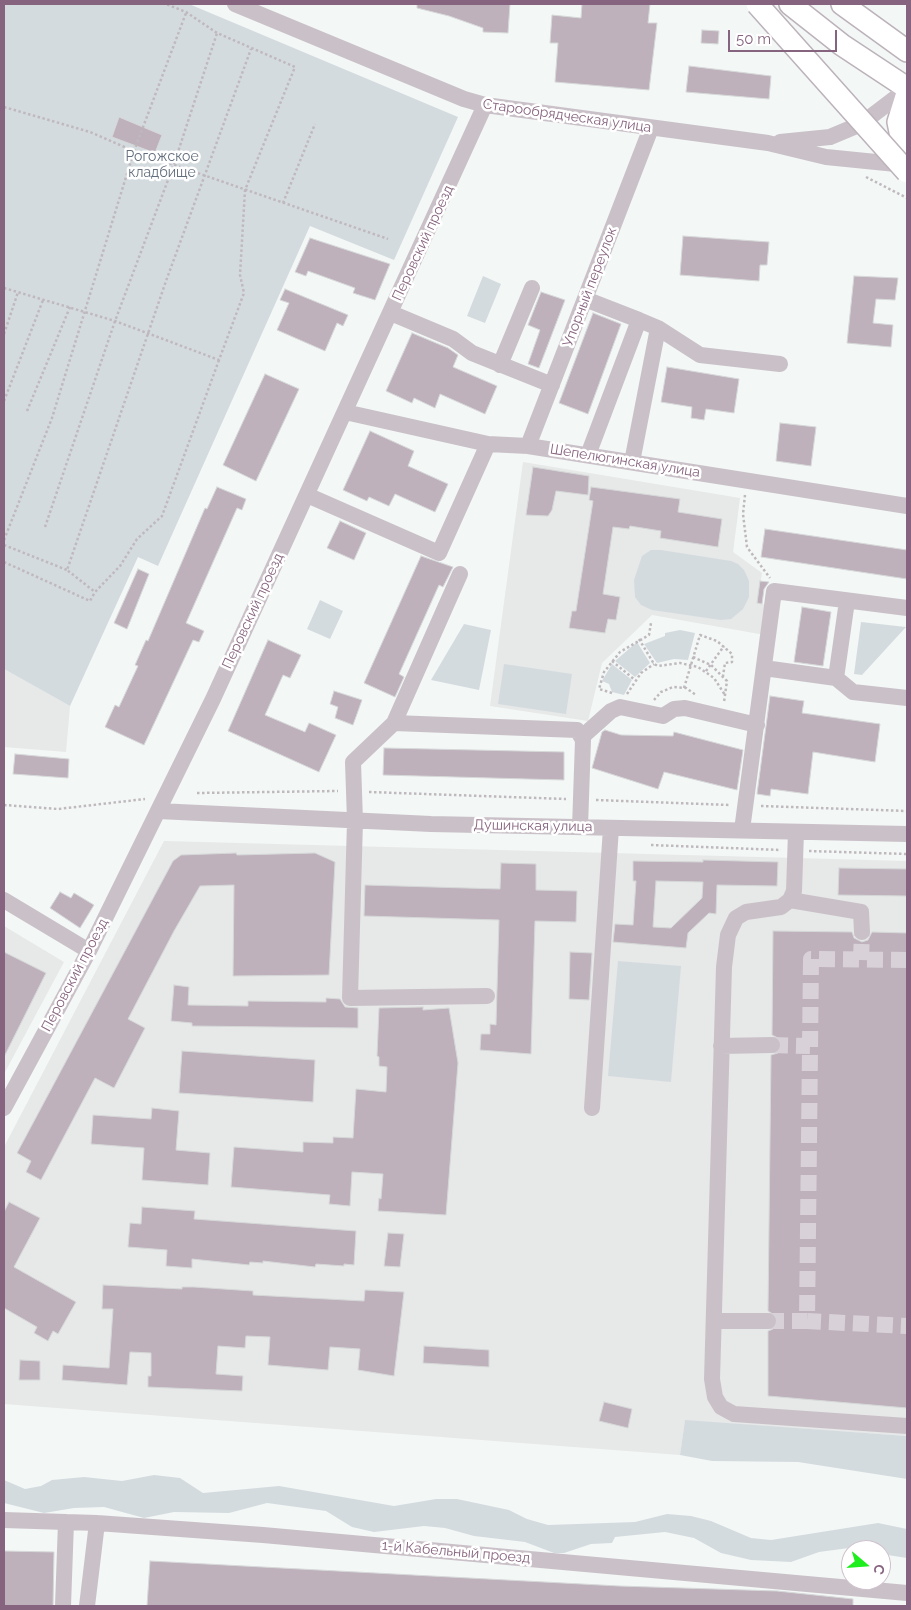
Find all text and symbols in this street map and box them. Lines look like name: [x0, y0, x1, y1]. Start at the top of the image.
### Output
scale bar: [731, 20, 840, 52]
text: 50 m: [736, 30, 771, 48]
street label: Старообрядческая улица: [482, 96, 652, 136]
park label: Рогожское кладбище: [125, 149, 199, 182]
street label: Перовский проезд: [389, 183, 457, 303]
street label: Упорный переулок: [559, 225, 621, 349]
street label: Шепелюгинская улица: [549, 441, 701, 481]
street label: Перовский проезд: [219, 551, 287, 671]
street label: Душинская улица: [474, 817, 592, 835]
street label: Перовский проезд: [38, 916, 112, 1034]
street label: 1-й Кабельный проезд: [381, 1537, 531, 1567]
north arrow: [841, 1540, 891, 1590]
text: С: [870, 1562, 888, 1576]

